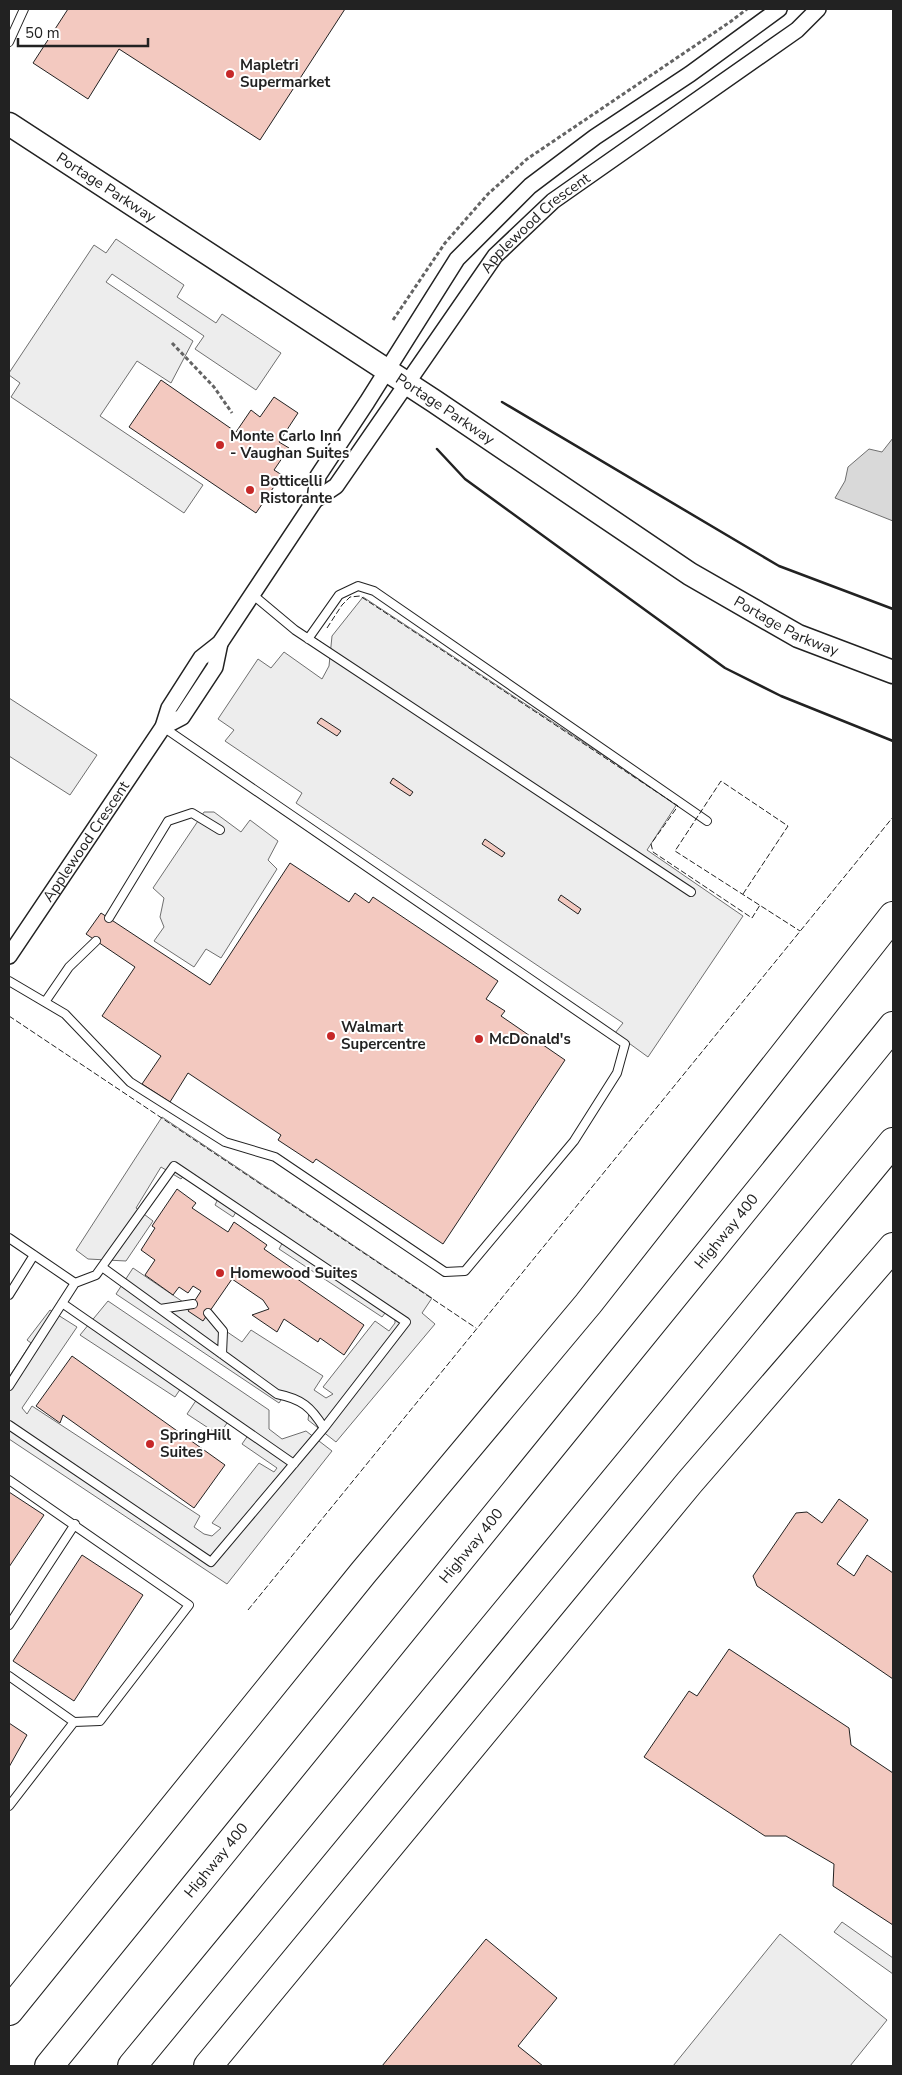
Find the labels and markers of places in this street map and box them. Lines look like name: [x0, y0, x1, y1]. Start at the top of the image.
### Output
place label: Mapletri Supermarket: [240, 55, 330, 92]
marker: Mapletri Supermarket: [224, 68, 236, 80]
place label: Monte Carlo Inn - Vaughan Suites: [230, 426, 349, 463]
marker: Monte Carlo Inn - Vaughan Suites: [214, 439, 226, 451]
place label: Botticelli Ristorante: [260, 471, 332, 508]
marker: Botticelli Ristorante: [244, 484, 256, 496]
place label: Walmart Supercentre: [341, 1017, 426, 1054]
place label: McDonald's: [489, 1029, 571, 1049]
marker: Walmart Supercentre: [325, 1030, 337, 1042]
marker: McDonald's: [473, 1033, 485, 1045]
place label: Homewood Suites: [230, 1263, 358, 1283]
marker: Homewood Suites: [214, 1267, 226, 1279]
place label: SpringHill Suites: [160, 1425, 231, 1462]
marker: SpringHill Suites: [144, 1438, 156, 1450]

